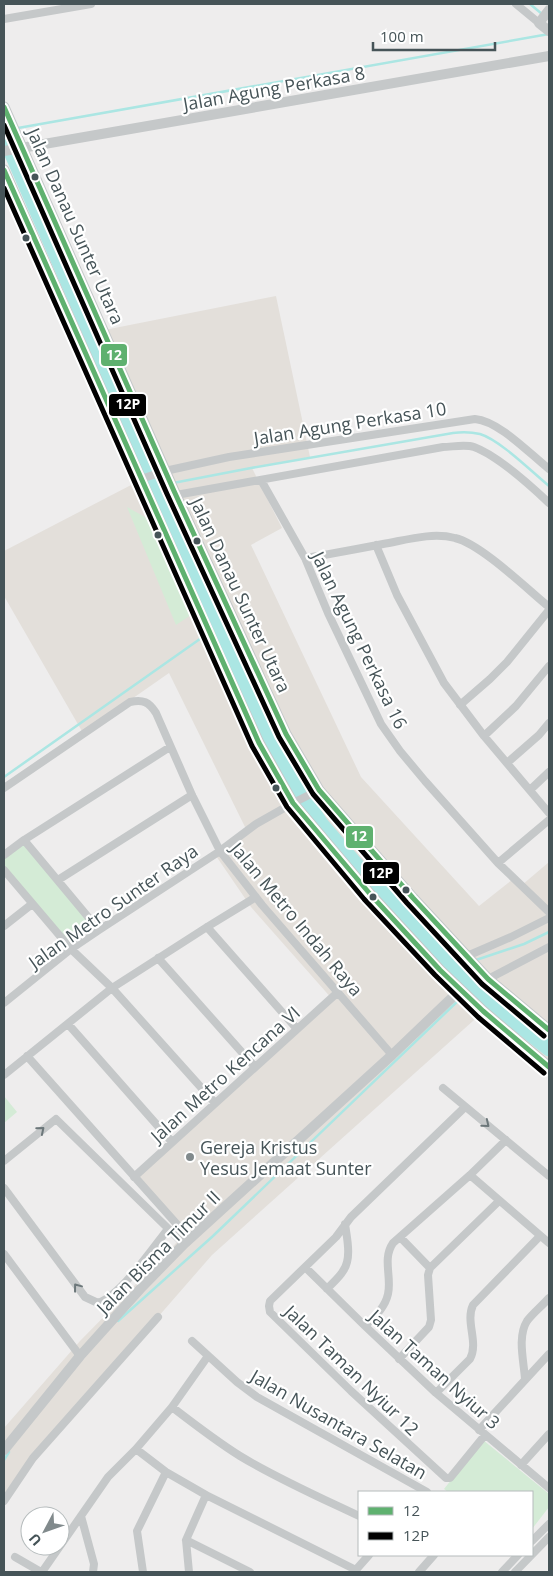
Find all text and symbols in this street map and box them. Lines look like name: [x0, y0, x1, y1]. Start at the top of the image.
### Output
scale bar: [373, 20, 496, 52]
text: 100 m: [380, 26, 424, 46]
street label: Jalan Agung Perkasa 8: [179, 60, 367, 116]
street label: Jalan Danau Sunter Utara: [21, 122, 130, 328]
unlabelled marker: [30, 172, 40, 182]
unlabelled marker: [21, 233, 31, 243]
line badge: 12: [100, 343, 128, 367]
text: 12: [106, 345, 122, 364]
line badge: 12P: [108, 393, 147, 417]
text: 12P: [116, 394, 141, 413]
street label: Jalan Agung Perkasa 10: [250, 396, 448, 450]
street label: Jalan Danau Sunter Utara: [184, 492, 297, 696]
unlabelled marker: [153, 530, 163, 540]
unlabelled marker: [192, 536, 202, 546]
street label: Jalan Agung Perkasa 16: [306, 546, 413, 733]
unlabelled marker: [271, 783, 281, 793]
line badge: 12: [345, 825, 374, 849]
text: 12: [351, 826, 367, 845]
street label: Jalan Metro Indah Raya: [224, 836, 368, 1001]
street label: Jalan Metro Sunter Raya: [22, 838, 202, 975]
line badge: 12P: [362, 861, 400, 885]
text: 12P: [369, 863, 394, 882]
unlabelled marker: [401, 885, 411, 895]
unlabelled marker: [368, 892, 378, 902]
street label: Jalan Metro Kencana VI: [144, 1001, 305, 1149]
one-way arrow: [480, 1118, 489, 1126]
one-way arrow: [35, 1127, 44, 1135]
place label: Gereja Kristus Yesus Jemaat Sunter: [200, 1135, 372, 1180]
marker: Gereja Kristus Yesus Jemaat Sunter: [184, 1151, 196, 1163]
street label: Jalan Bisma Timur II: [90, 1185, 225, 1320]
one-way arrow: [74, 1283, 83, 1293]
street label: Jalan Taman Nyiur 12: [278, 1298, 424, 1441]
street label: Jalan Taman Nyiur 3: [363, 1303, 505, 1434]
street label: Jalan Nusantara Selatan: [245, 1363, 431, 1484]
legend: [358, 1491, 533, 1556]
text: 12: [403, 1500, 420, 1520]
north arrow: [20, 1506, 70, 1556]
text: 12P: [403, 1525, 429, 1545]
text: U: [24, 1530, 45, 1550]

